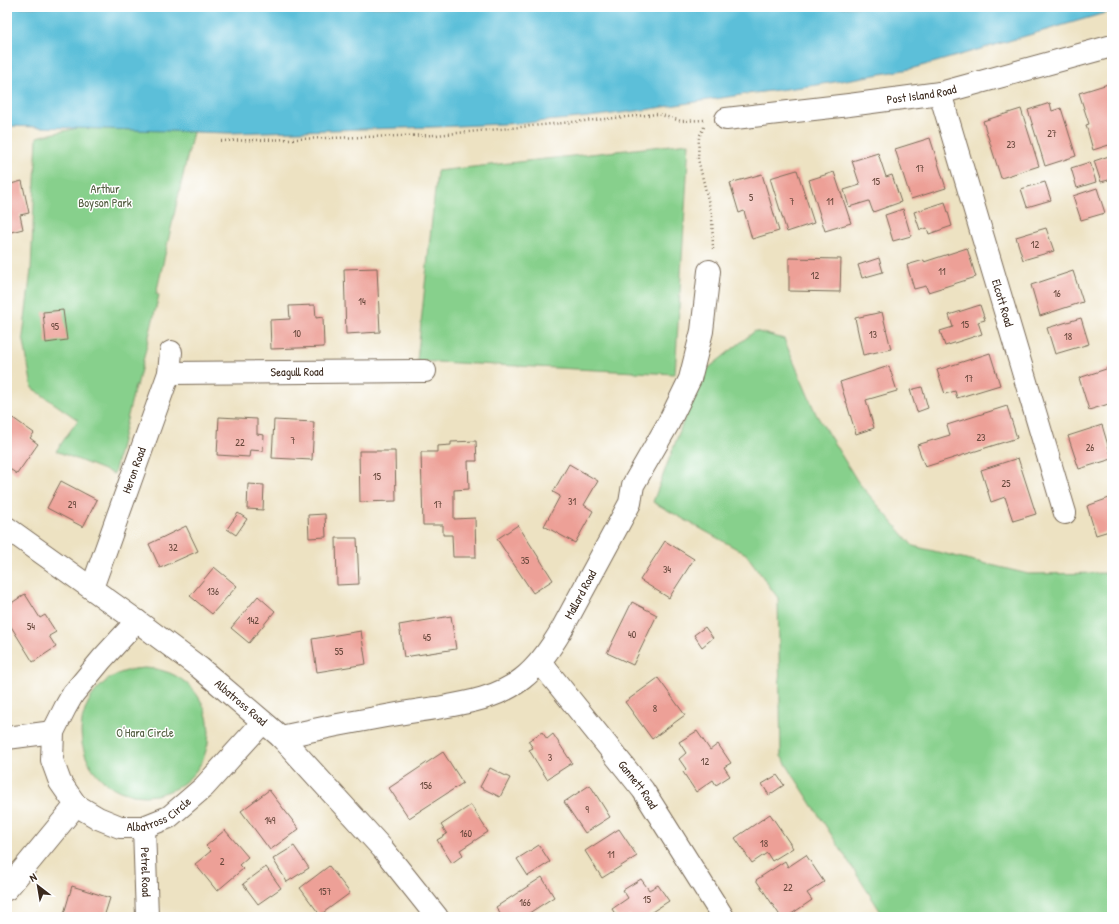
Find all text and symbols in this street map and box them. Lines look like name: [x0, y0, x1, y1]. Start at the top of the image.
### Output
street label: Post Island Road: [886, 80, 958, 108]
house number: 27: [1047, 127, 1057, 140]
house number: 23: [1006, 138, 1016, 151]
house number: 17: [916, 162, 924, 175]
house number: 15: [872, 175, 881, 188]
park label: Arthur Boyson Park: [78, 180, 132, 211]
house number: 5: [749, 191, 754, 204]
house number: 7: [790, 195, 795, 208]
house number: 11: [826, 195, 834, 208]
house number: 12: [1031, 238, 1039, 251]
house number: 11: [938, 265, 946, 278]
house number: 12: [811, 269, 819, 282]
street label: Elcott Road: [988, 277, 1018, 329]
house number: 16: [1053, 287, 1061, 300]
house number: 14: [358, 295, 366, 308]
house number: 15: [961, 318, 970, 331]
house number: 95: [51, 320, 60, 333]
house number: 10: [293, 327, 302, 340]
house number: 13: [869, 328, 878, 341]
house number: 18: [1064, 330, 1072, 343]
street label: Seagull Road: [271, 363, 324, 380]
house number: 17: [965, 372, 973, 385]
house number: 23: [976, 431, 986, 444]
house number: 7: [291, 434, 296, 447]
house number: 22: [235, 436, 245, 449]
house number: 26: [1086, 441, 1094, 454]
street label: Heron Road: [118, 444, 150, 496]
house number: 15: [373, 470, 382, 483]
house number: 25: [1002, 477, 1011, 490]
house number: 31: [568, 495, 576, 508]
house number: 29: [68, 498, 77, 511]
house number: 17: [434, 498, 442, 511]
house number: 32: [168, 541, 178, 554]
house number: 35: [521, 554, 530, 567]
house number: 34: [663, 563, 671, 576]
street label: Mallard Road: [560, 567, 600, 622]
house number: 136: [207, 585, 219, 598]
house number: 142: [247, 614, 259, 627]
house number: 54: [27, 620, 35, 633]
house number: 40: [628, 628, 637, 641]
house number: 45: [423, 631, 432, 644]
house number: 55: [335, 645, 344, 658]
street label: Albatross Road: [211, 675, 271, 730]
house number: 8: [653, 702, 657, 715]
park label: O'Hara Circle: [116, 724, 174, 741]
house number: 3: [548, 751, 553, 764]
house number: 12: [701, 755, 709, 768]
street label: Gannett Road: [614, 757, 662, 812]
house number: 156: [420, 779, 432, 792]
street label: Albatross Circle: [127, 793, 195, 835]
house number: 9: [585, 803, 589, 816]
house number: 149: [264, 814, 276, 827]
house number: 160: [460, 827, 473, 840]
house number: 18: [760, 837, 768, 850]
street label: Petrel Road: [137, 847, 155, 897]
house number: 11: [607, 848, 615, 861]
house number: 2: [220, 855, 225, 868]
north arrow: [18, 866, 58, 906]
text: N: [27, 870, 39, 885]
house number: 22: [783, 881, 793, 894]
house number: 157: [319, 885, 331, 898]
house number: 15: [643, 893, 652, 906]
house number: 166: [519, 896, 531, 909]

